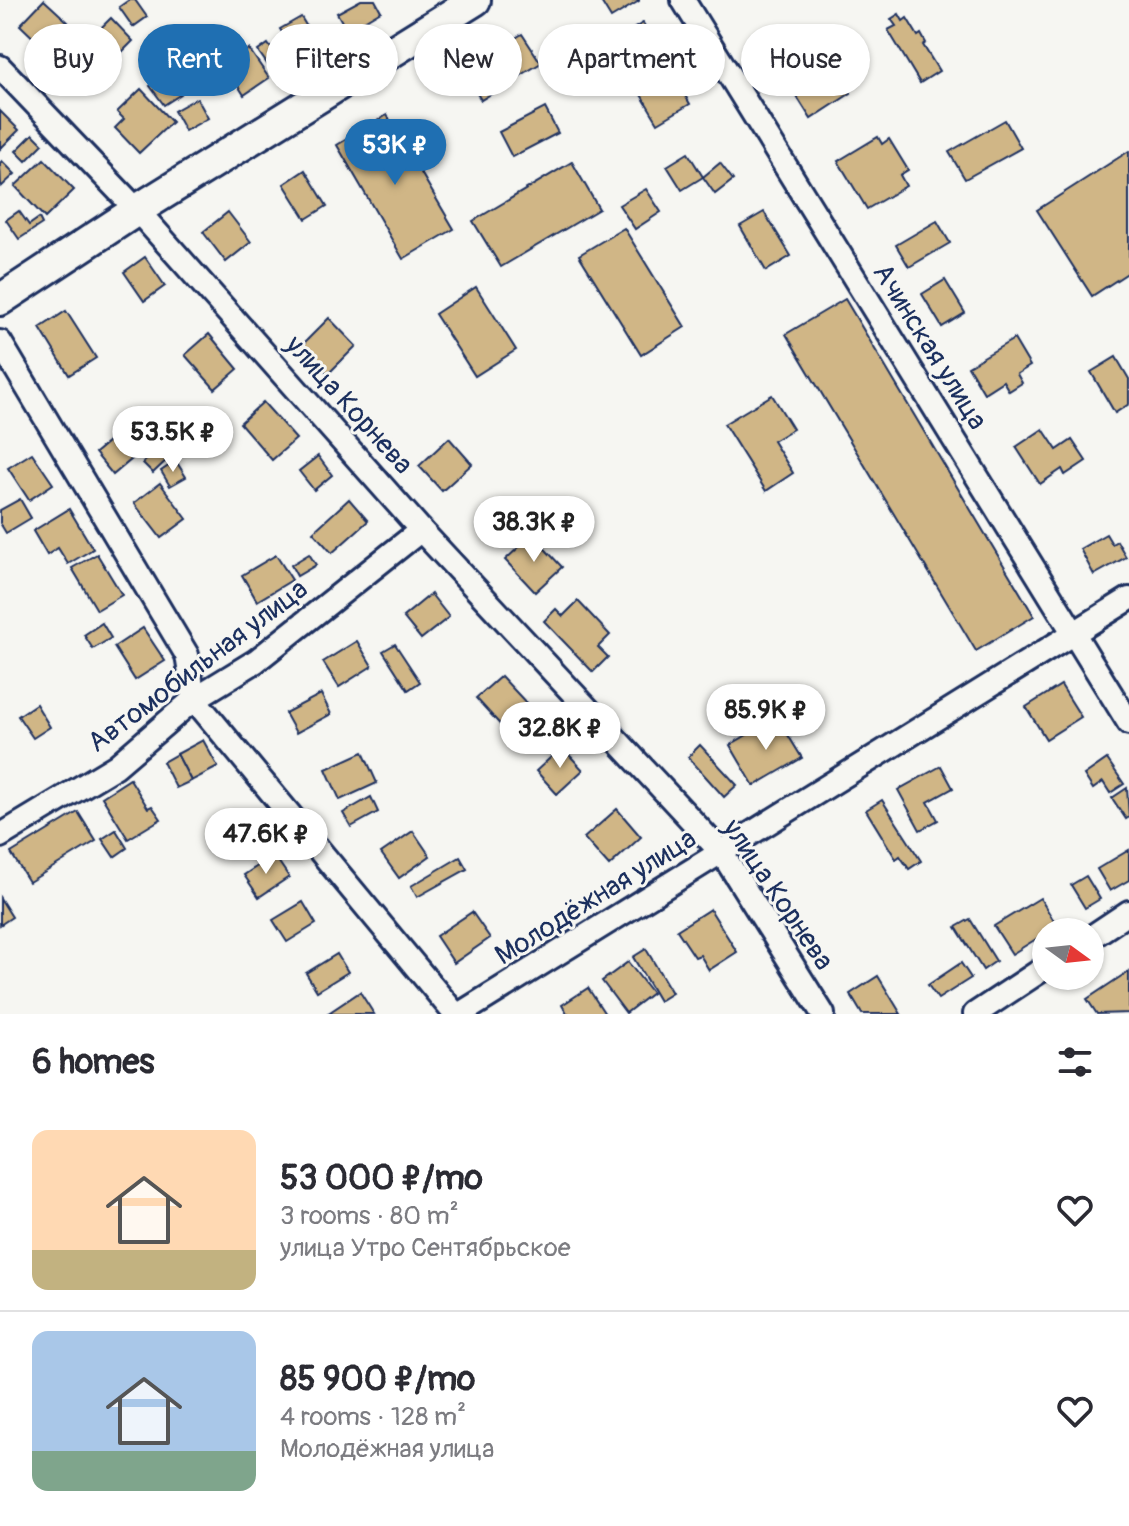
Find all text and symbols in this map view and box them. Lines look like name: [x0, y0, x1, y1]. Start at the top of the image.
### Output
chip: Buy: [24, 24, 122, 96]
chip: Rent: [138, 24, 250, 96]
chip: Filters: [266, 24, 398, 96]
chip: New: [414, 24, 522, 96]
chip: Apartment: [538, 24, 725, 96]
chip: House: [741, 24, 870, 96]
pin: 53K ₽: [339, 119, 451, 187]
text: 53K ₽: [362, 129, 428, 161]
street label: Ачинская улица: [865, 257, 995, 436]
street label: улица Корнева: [277, 328, 420, 482]
pin: 53.5K ₽: [99, 406, 247, 474]
text: 53.5K ₽: [130, 416, 216, 448]
pin: 38.3K ₽: [460, 496, 608, 564]
text: 38.3K ₽: [492, 506, 576, 538]
street label: Автомобильная улица: [81, 572, 315, 760]
pin: 85.9K ₽: [692, 684, 840, 752]
text: 85.9K ₽: [724, 694, 808, 726]
pin: 32.8K ₽: [486, 702, 634, 770]
text: 32.8K ₽: [518, 712, 602, 744]
pin: 47.6K ₽: [192, 808, 340, 876]
street label: улица Корнева: [714, 812, 841, 977]
text: 47.6K ₽: [223, 818, 309, 850]
street label: Молодёжная улица: [489, 821, 703, 973]
north arrow: [1032, 918, 1104, 990]
map controls: [1032, 918, 1104, 990]
icon: filters: [1053, 1040, 1097, 1084]
text: 6 homes: [32, 1041, 155, 1084]
text: 53 000 ₽/mo: [280, 1157, 483, 1200]
icon: home: [96, 1162, 192, 1258]
icon: heart: [1053, 1188, 1097, 1232]
text: 3 rooms · 80 m²: [280, 1200, 459, 1232]
text: улица Утро Сентябрьское: [280, 1232, 571, 1264]
text: 85 900 ₽/mo: [280, 1358, 475, 1401]
icon: home: [96, 1363, 192, 1459]
icon: heart: [1053, 1389, 1097, 1433]
text: 4 rooms · 128 m²: [280, 1401, 466, 1433]
text: Молодёжная улица: [280, 1433, 494, 1465]

